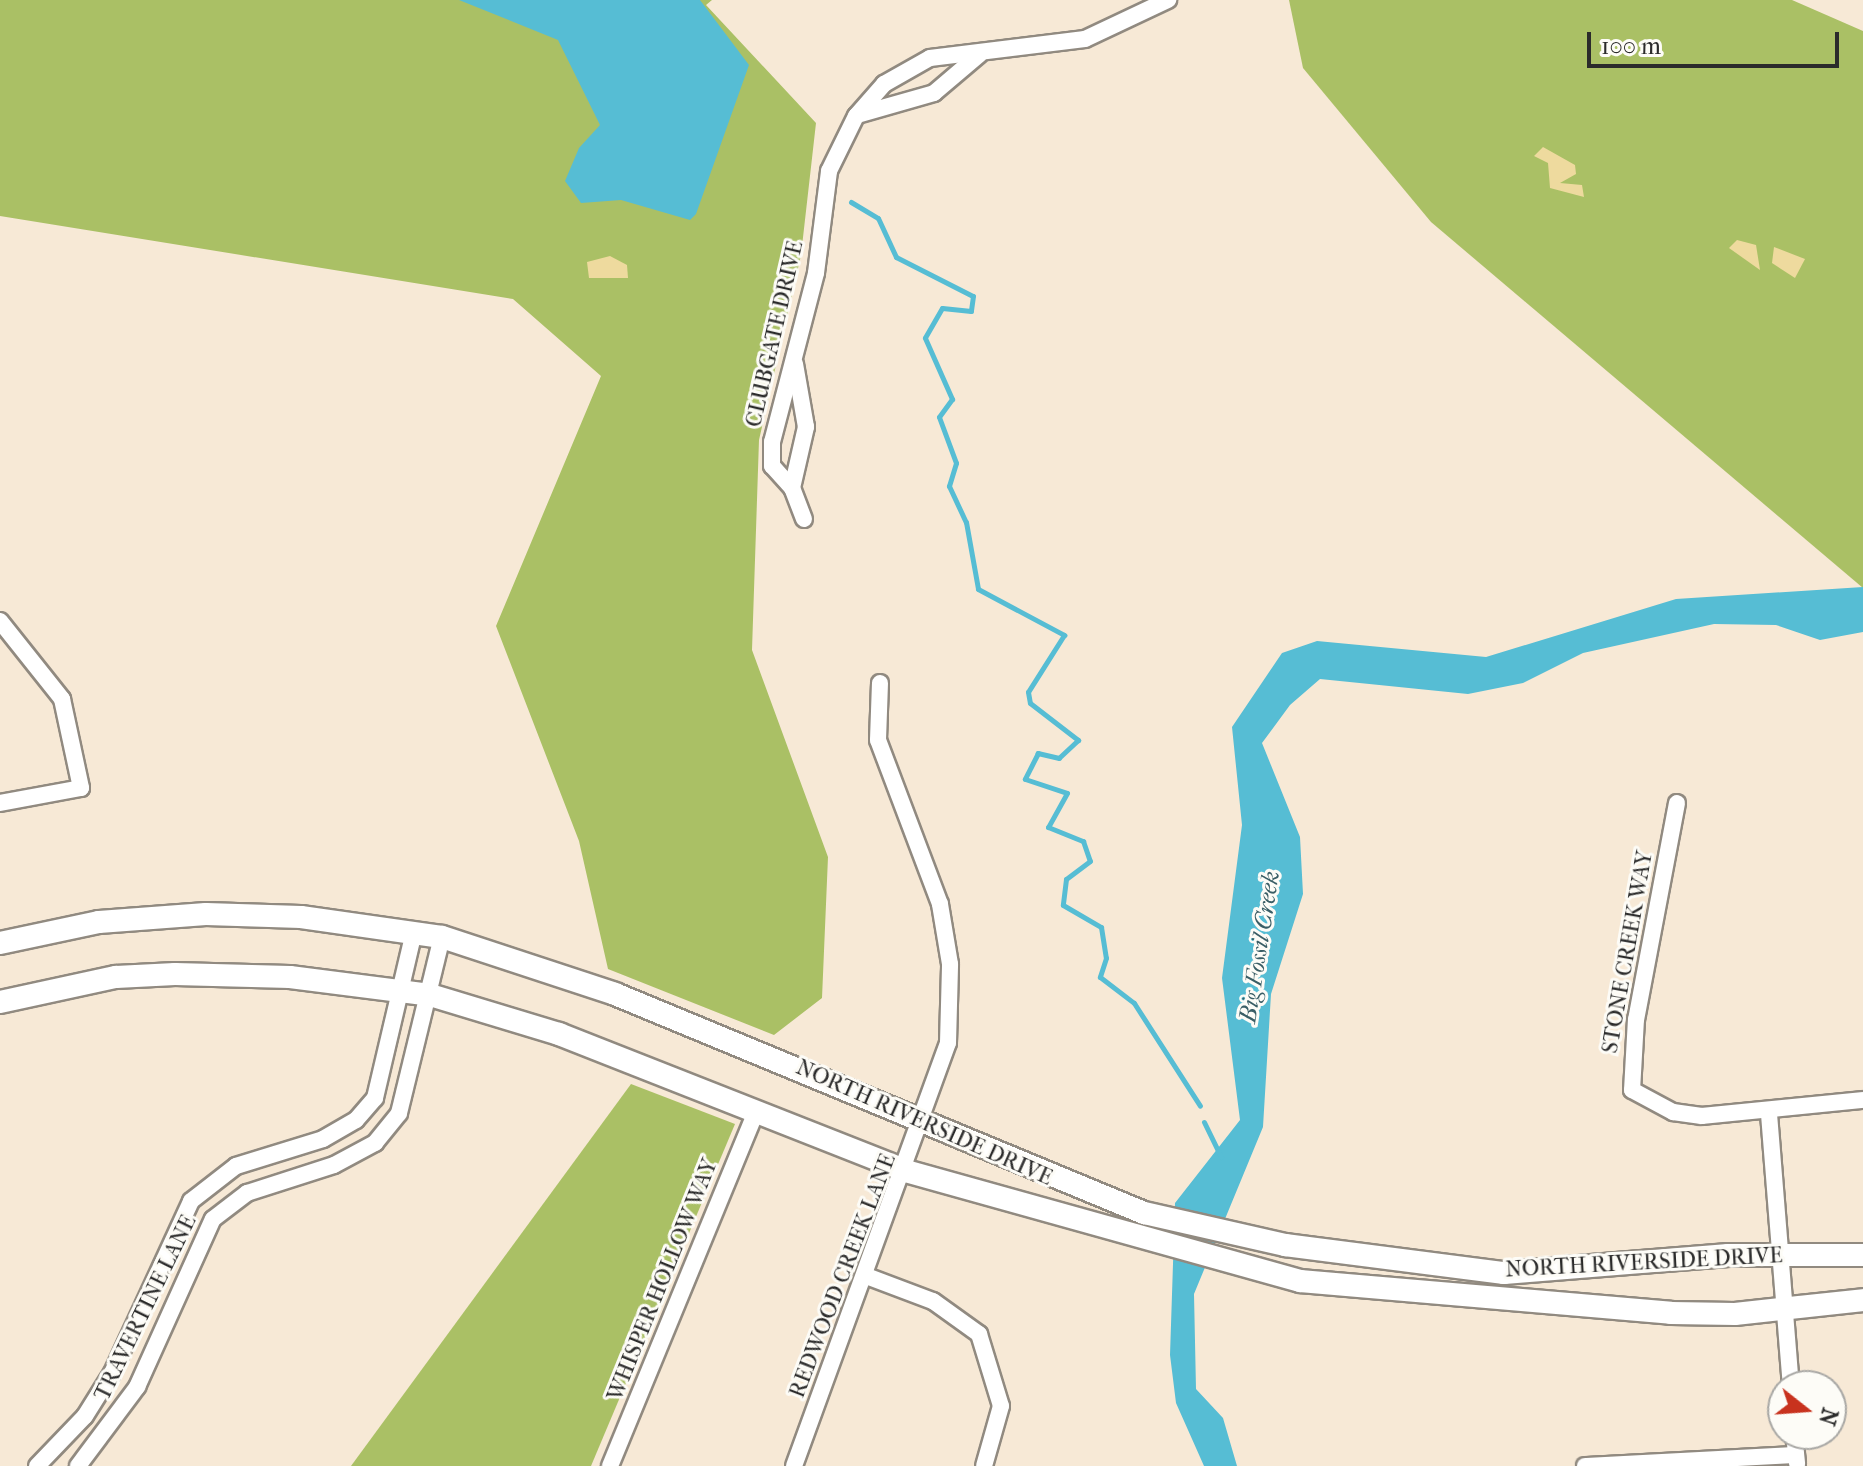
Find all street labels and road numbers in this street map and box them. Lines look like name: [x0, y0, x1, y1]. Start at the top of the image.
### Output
street label: CLUBGATE DRIVE: [741, 238, 809, 430]
street label: STONE CREEK WAY: [1597, 849, 1659, 1055]
street label: NORTH RIVERSIDE DRIVE: [792, 1054, 1056, 1192]
street label: REDWOOD CREEK LANE: [784, 1150, 902, 1402]
street label: WHISPER HOLLOW WAY: [602, 1155, 724, 1405]
street label: TRAVERTINE LANE: [90, 1211, 202, 1405]
street label: NORTH RIVERSIDE DRIVE: [1505, 1243, 1783, 1283]

